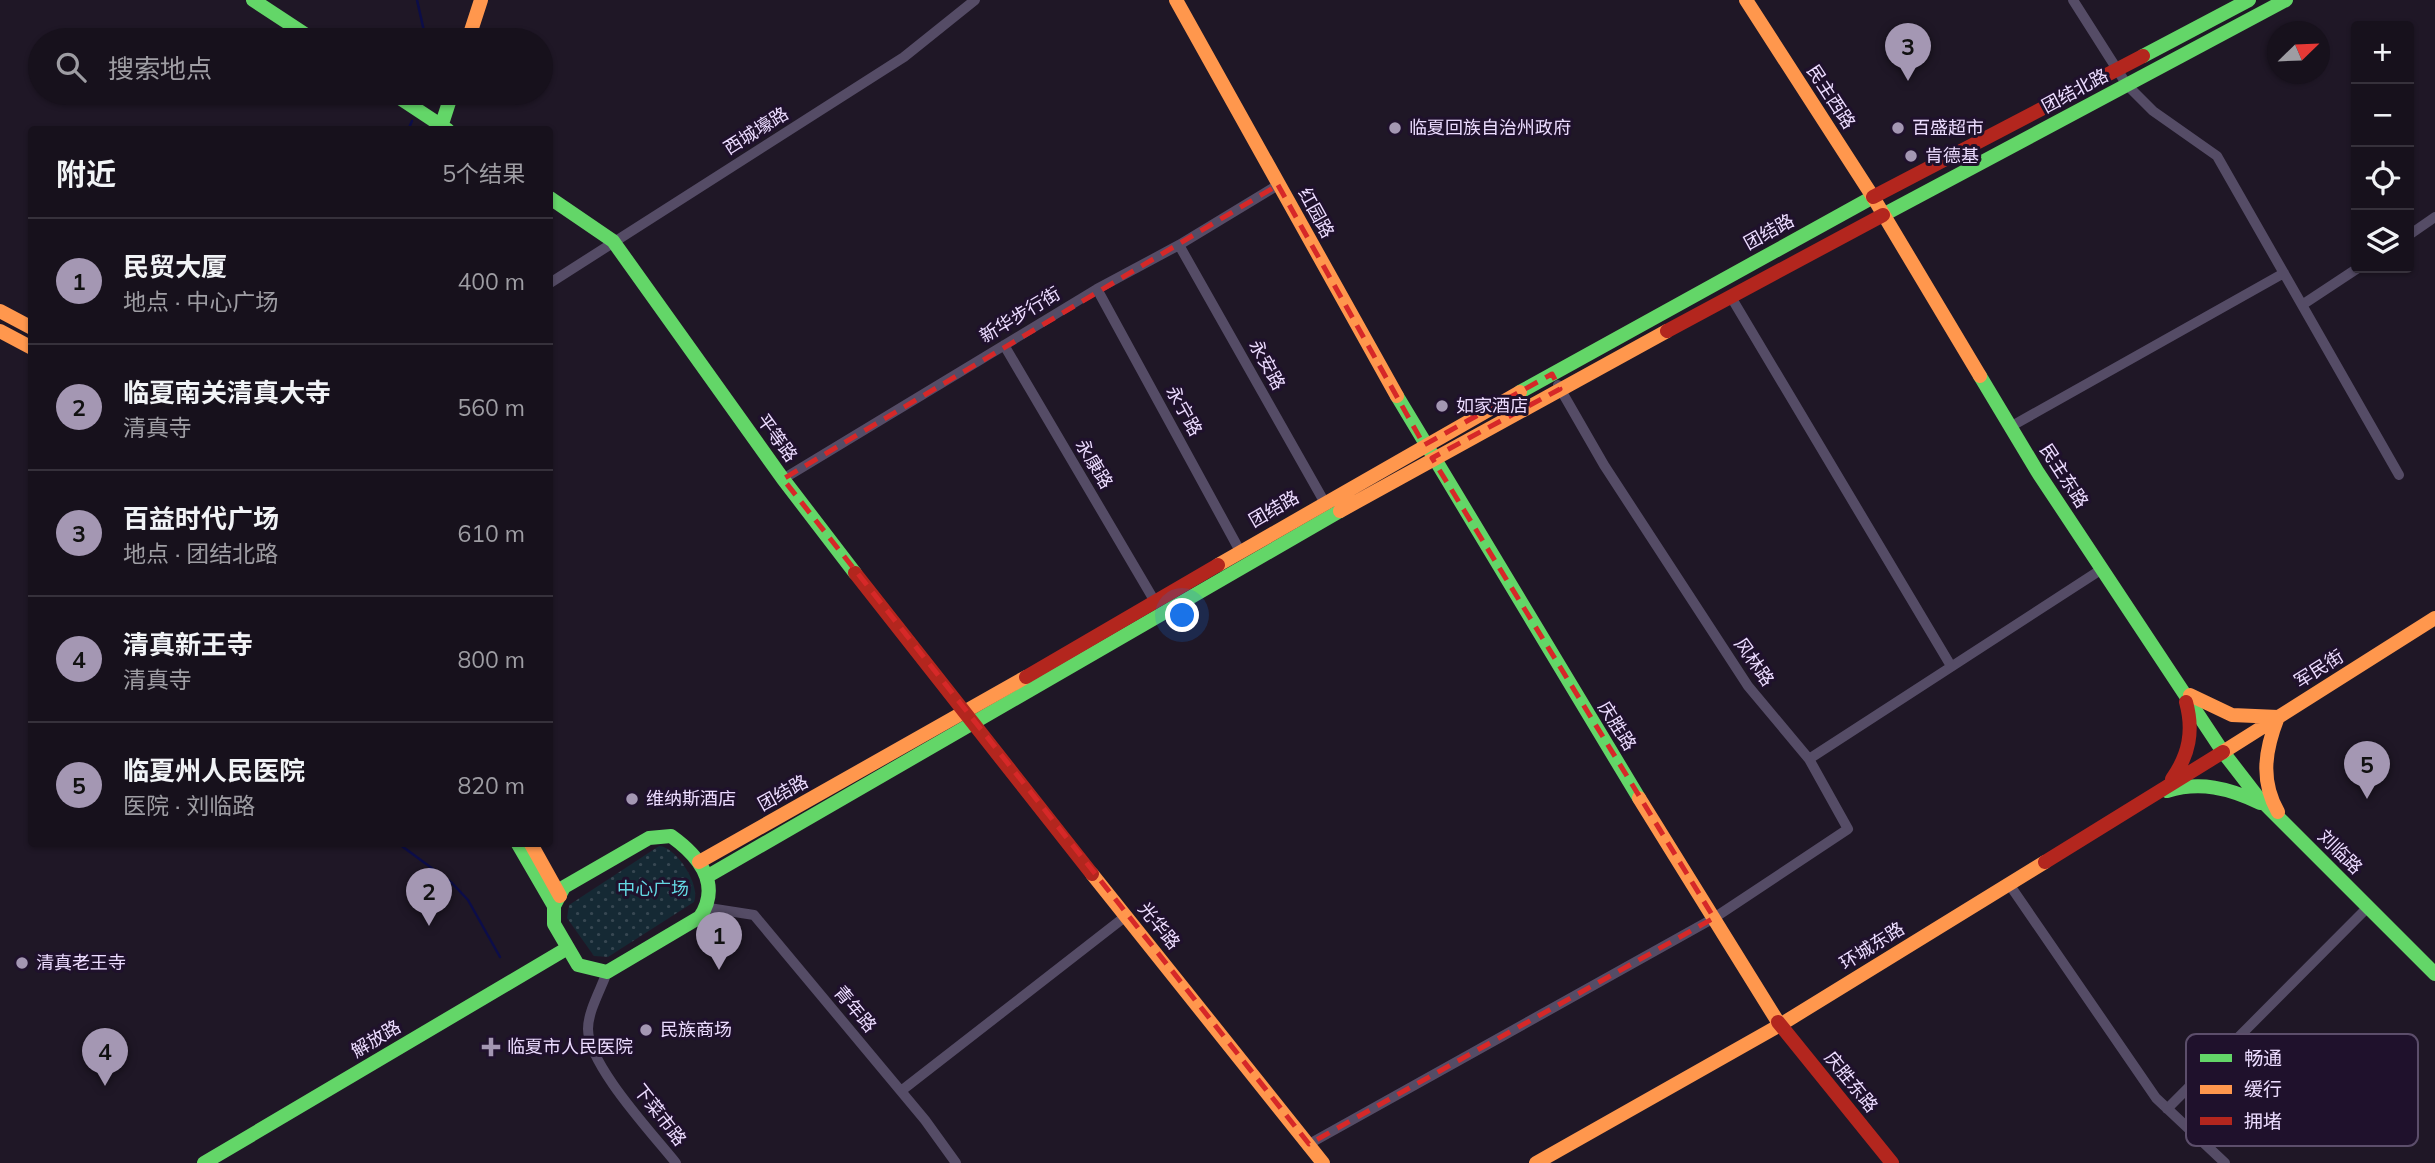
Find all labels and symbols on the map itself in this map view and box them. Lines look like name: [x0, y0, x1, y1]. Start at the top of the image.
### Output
north arrow: [2267, 21, 2330, 84]
pin: 3: [1885, 23, 1931, 81]
street label: 民主西路: [1802, 60, 1861, 133]
street label: 团结北路: [2038, 64, 2112, 118]
street label: 西城壕路: [719, 102, 792, 159]
place label: 临夏回族自治州政府: [1409, 116, 1571, 139]
place label: 百盛超市: [1912, 116, 1984, 139]
marker: 临夏回族自治州政府: [1387, 120, 1403, 136]
marker: 百盛超市: [1890, 120, 1906, 136]
place label: 肯德基: [1925, 144, 1979, 167]
marker: 肯德基: [1903, 148, 1919, 164]
street label: 红园路: [1293, 184, 1340, 242]
street label: 团结路: [1740, 208, 1798, 255]
street label: 新华步行街: [975, 282, 1064, 348]
street label: 永安路: [1244, 336, 1291, 394]
street label: 永宁路: [1161, 382, 1208, 440]
place label: 如家酒店: [1456, 394, 1528, 417]
marker: 如家酒店: [1434, 398, 1450, 414]
street label: 平等路: [752, 409, 803, 466]
street label: 永康路: [1071, 435, 1118, 493]
street label: 民主东路: [2035, 439, 2094, 512]
street label: 团结路: [1245, 485, 1303, 532]
your location: [1165, 598, 1199, 632]
street label: 风林路: [1730, 633, 1779, 690]
street label: 军民街: [2290, 645, 2348, 693]
street label: 庆胜路: [1593, 697, 1641, 755]
pin: 5: [2344, 741, 2390, 799]
street label: 团结路: [754, 769, 812, 816]
place label: 维纳斯酒店: [646, 787, 736, 810]
marker: 维纳斯酒店: [624, 791, 640, 807]
street label: 刘临路: [2313, 824, 2368, 879]
pin: 2: [406, 868, 452, 926]
park label: 中心广场: [617, 877, 689, 900]
street label: 光华路: [1133, 897, 1185, 954]
pin: 1: [696, 912, 742, 970]
street label: 环城东路: [1835, 917, 1908, 974]
place label: 清真老王寺: [36, 951, 126, 974]
marker: 清真老王寺: [14, 955, 30, 971]
street label: 青年路: [829, 981, 882, 1037]
street label: 解放路: [347, 1015, 405, 1062]
place label: 民族商场: [660, 1018, 732, 1041]
marker: 民族商场: [638, 1022, 654, 1038]
pin: 4: [82, 1028, 128, 1086]
legend: [2186, 1034, 2418, 1146]
place label: 临夏市人民医院: [507, 1035, 633, 1058]
marker: 临夏市人民医院: [481, 1037, 501, 1057]
street label: 庆胜东路: [1820, 1046, 1883, 1117]
text: 畅通: [2244, 1046, 2282, 1070]
text: 缓行: [2244, 1077, 2282, 1101]
street label: 下菜市路: [629, 1079, 692, 1150]
text: 拥堵: [2244, 1109, 2282, 1133]

